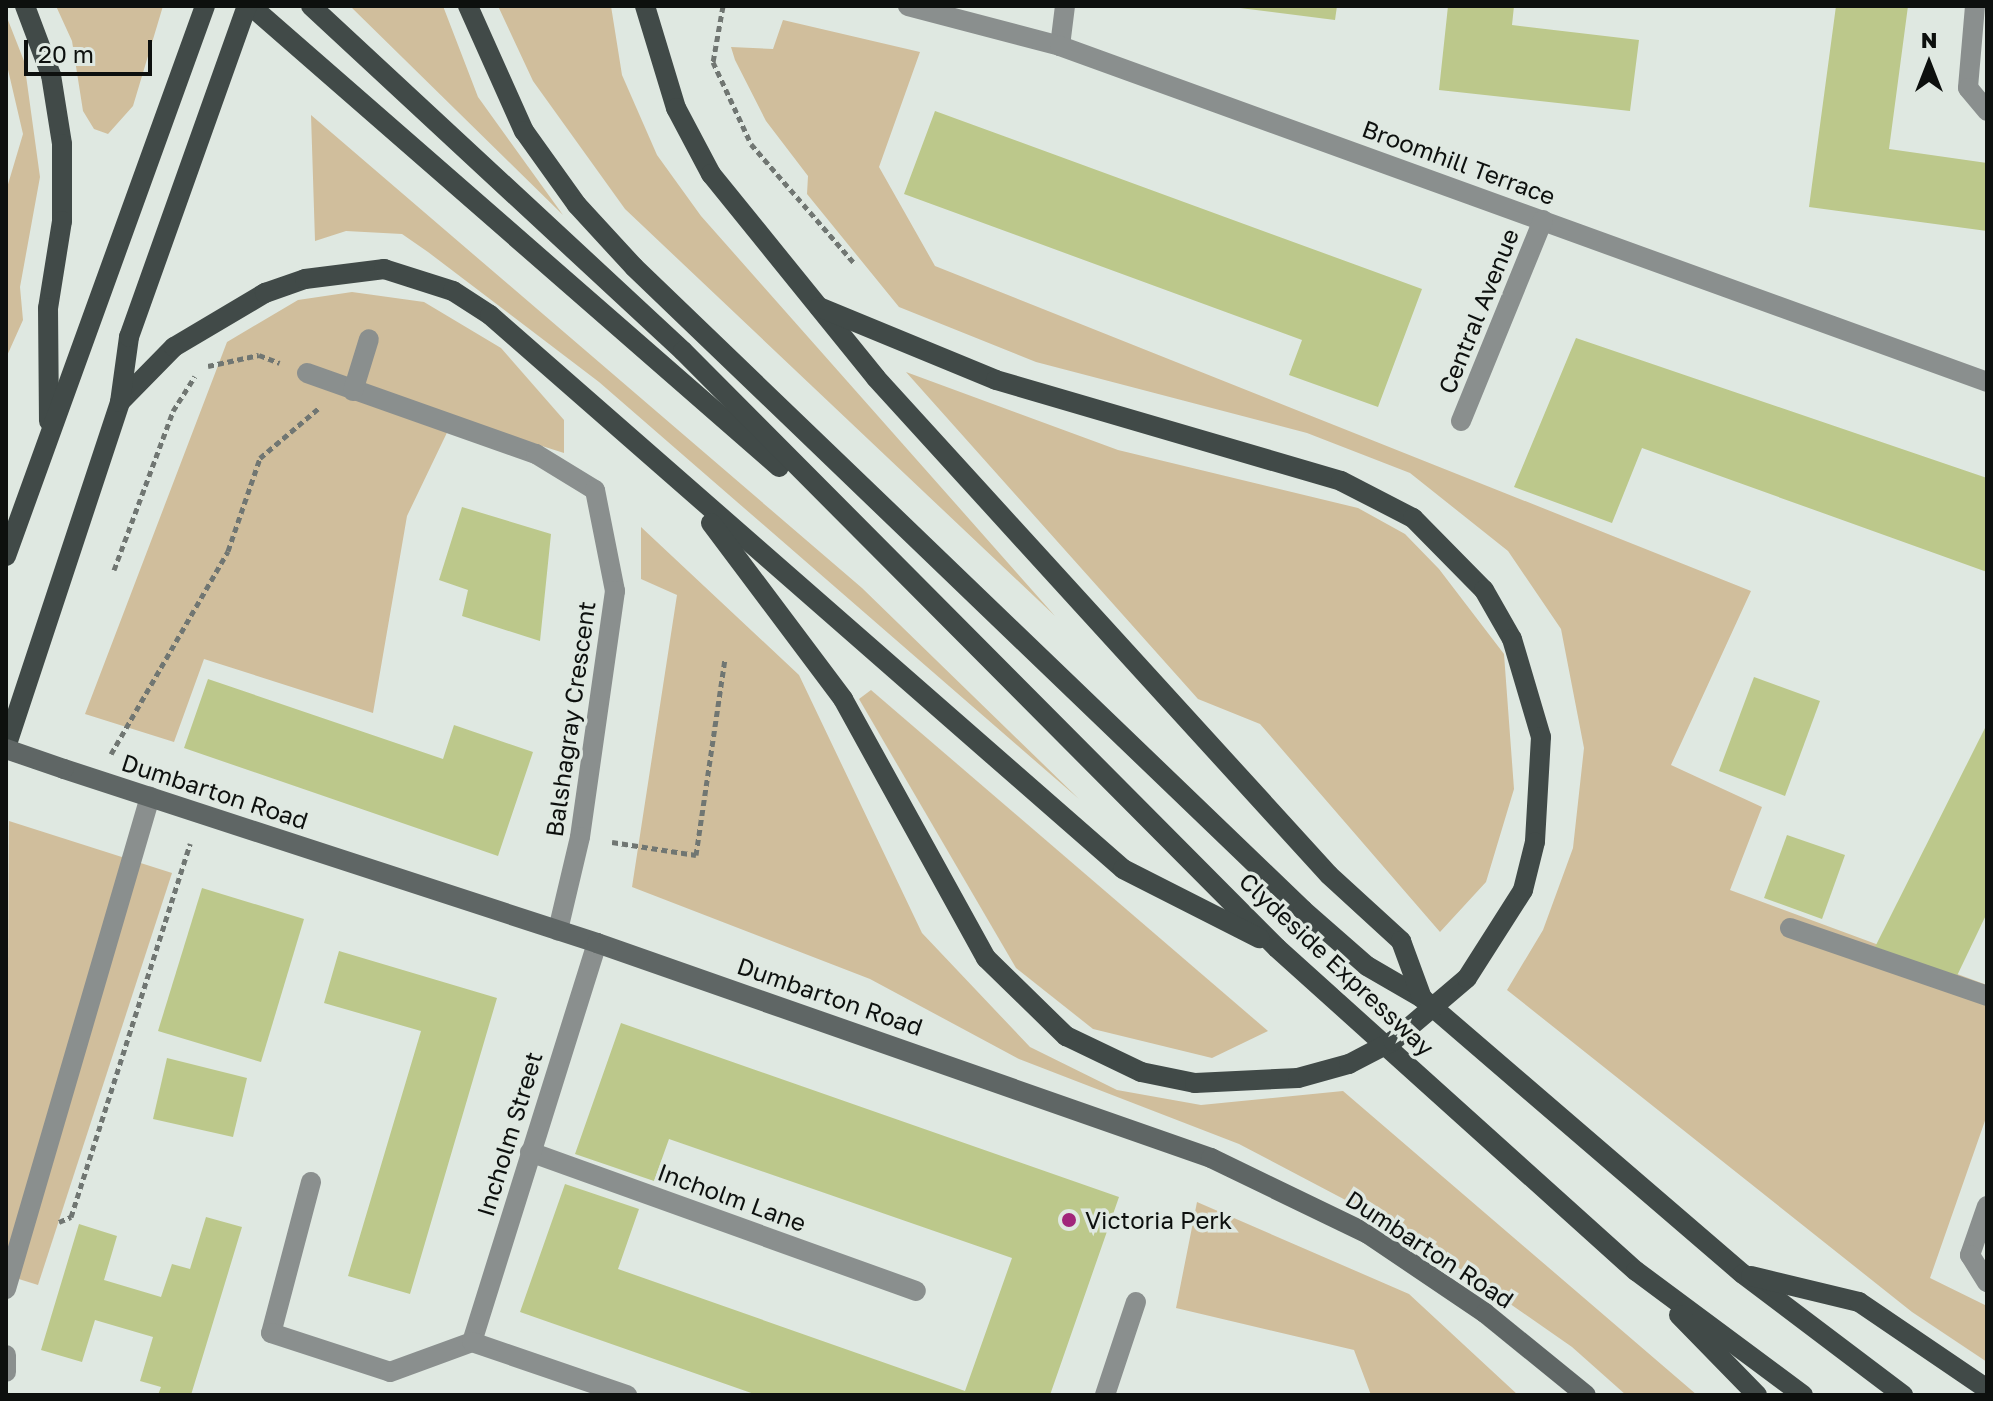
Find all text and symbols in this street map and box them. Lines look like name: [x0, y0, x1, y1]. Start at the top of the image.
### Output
scale bar: [28, 24, 156, 74]
north arrow: [1889, 24, 1969, 104]
text: N: [1921, 26, 1937, 53]
text: 20 m: [38, 39, 94, 68]
street label: Broomhill Terrace: [1358, 114, 1560, 210]
street label: Central Avenue: [1432, 224, 1524, 398]
street label: Balshagray Crescent: [539, 599, 601, 839]
street label: Dumbarton Road: [118, 747, 312, 835]
street label: Clydeside Expressway: [1234, 866, 1440, 1062]
street label: Dumbarton Road: [733, 951, 927, 1041]
street label: Incholm Street: [470, 1048, 548, 1220]
street label: Incholm Lane: [654, 1157, 810, 1237]
street label: Dumbarton Road: [1341, 1184, 1519, 1314]
place label: Victoria Perk: [1085, 1206, 1232, 1234]
marker: Victoria Perk: [1060, 1211, 1078, 1229]

